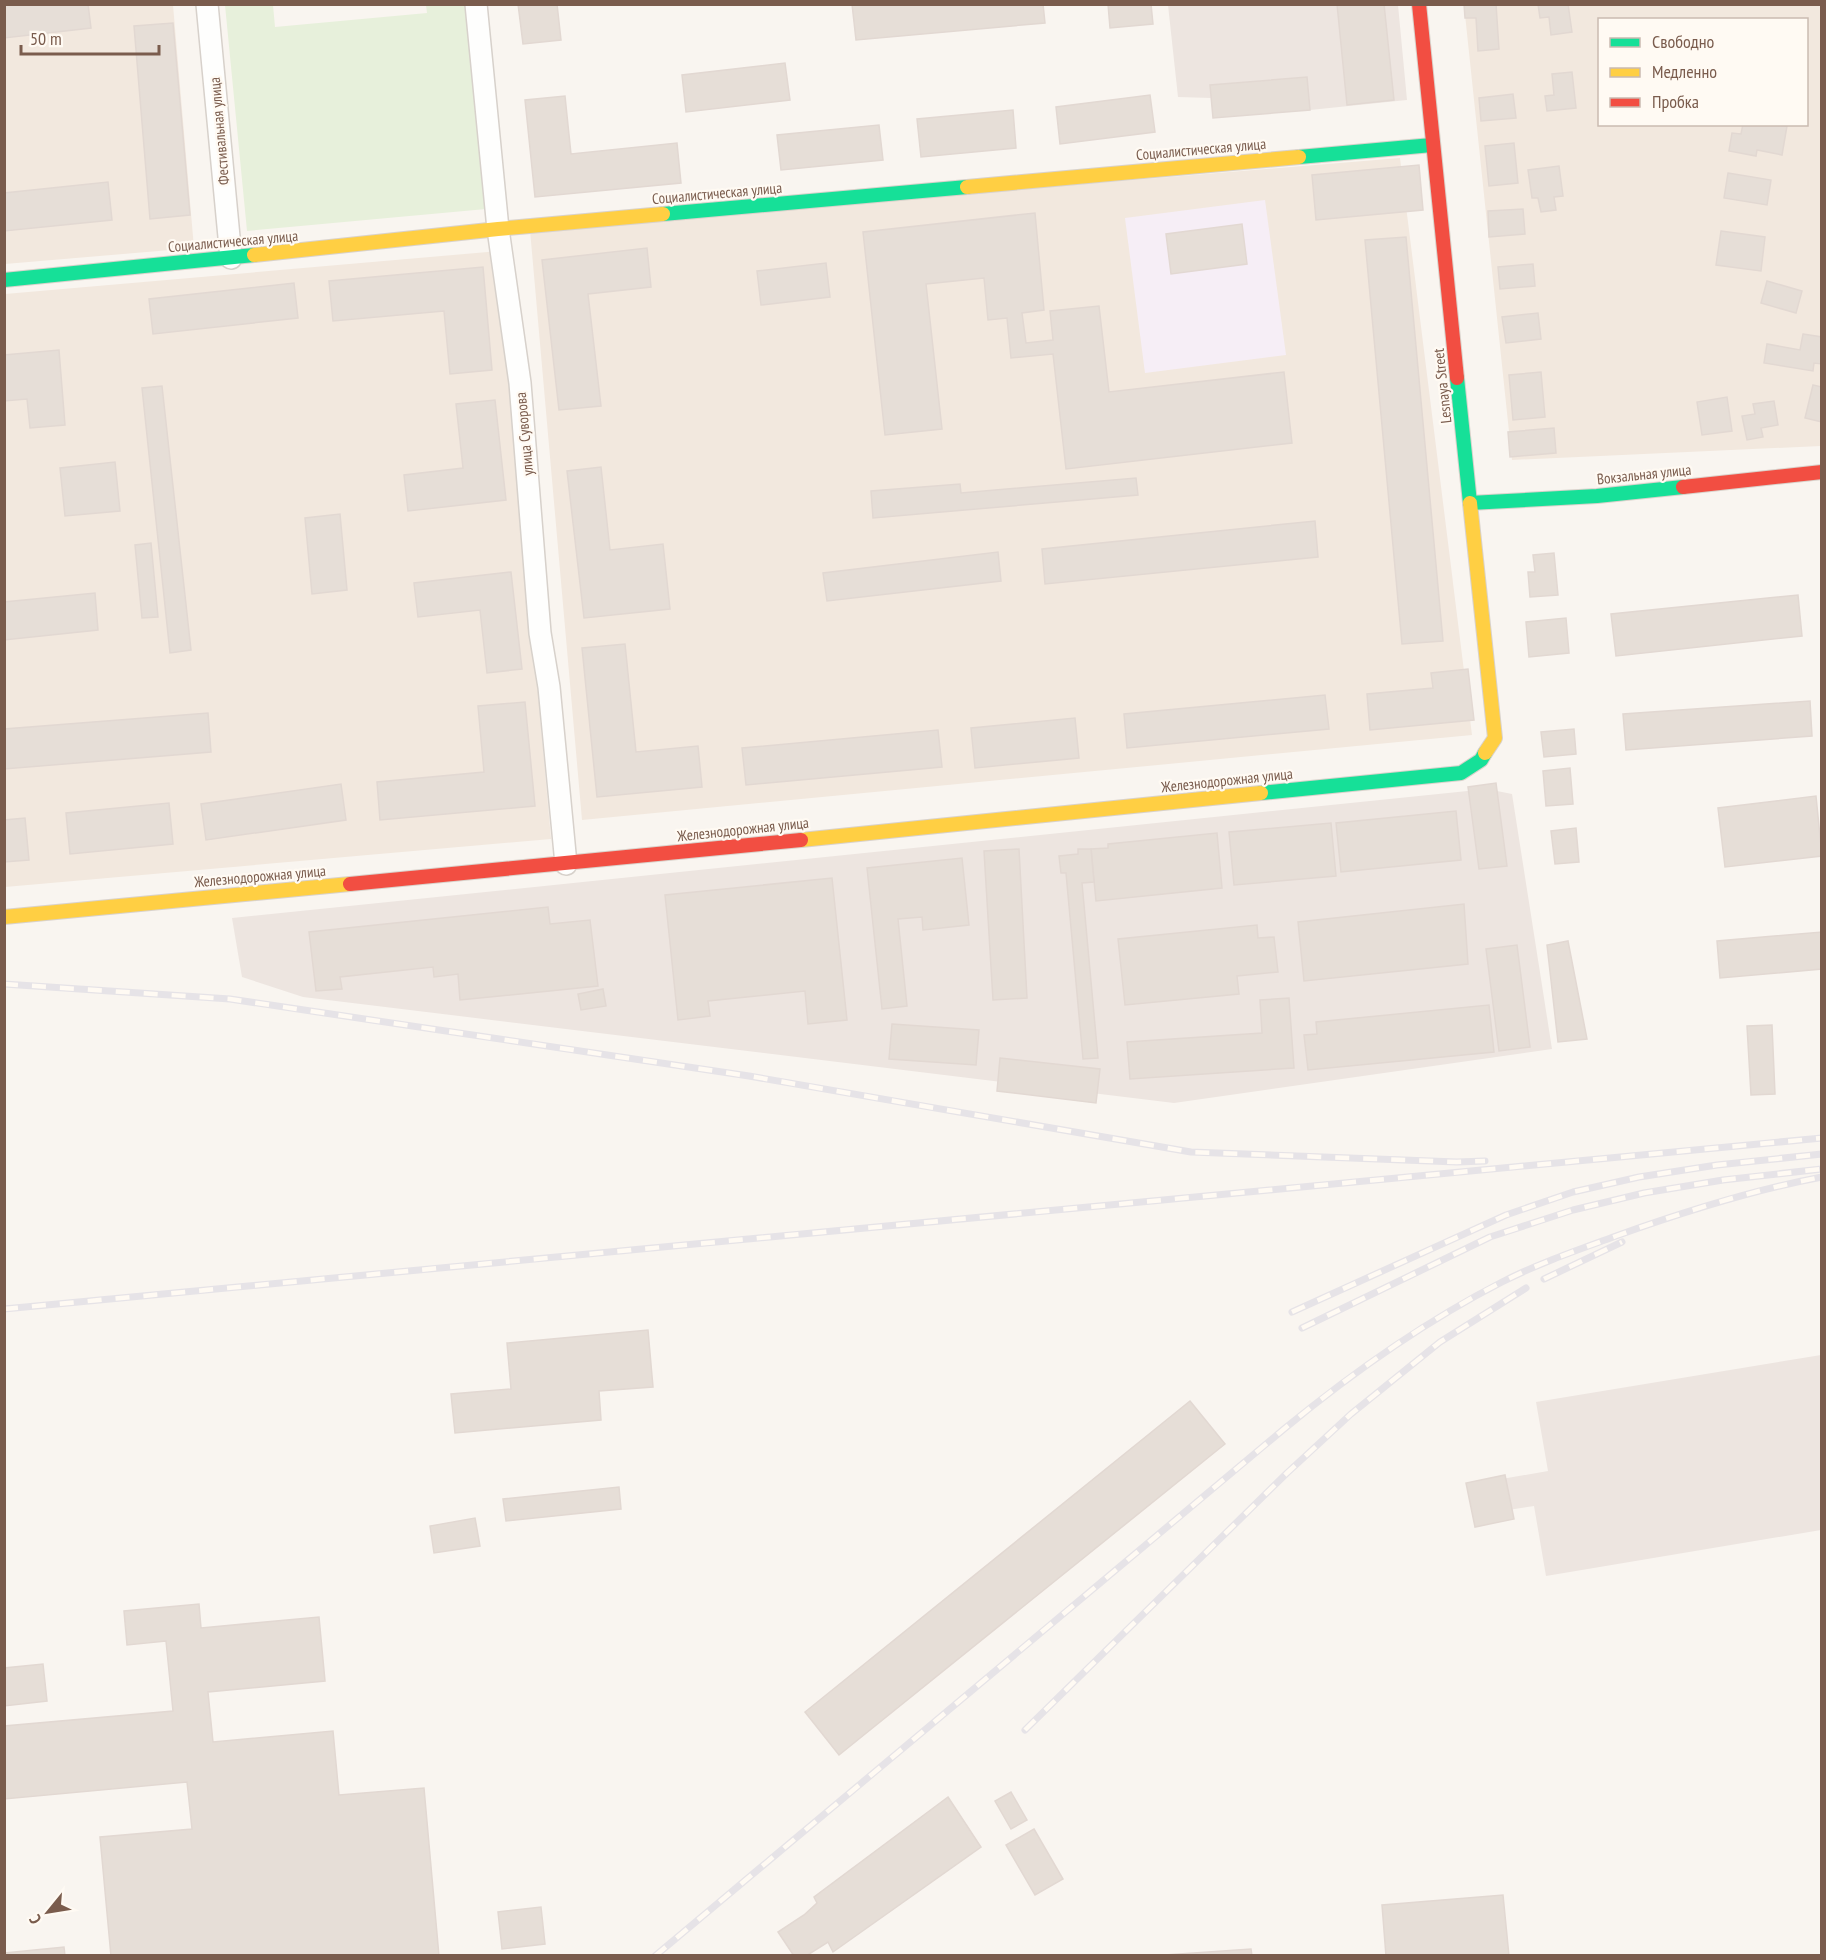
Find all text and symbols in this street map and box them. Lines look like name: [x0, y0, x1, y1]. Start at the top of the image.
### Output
scale bar: [21, 18, 159, 56]
legend: [1598, 18, 1808, 126]
text: 50 m: [30, 27, 62, 50]
text: Свободно: [1652, 30, 1715, 53]
text: Медленно: [1652, 60, 1717, 83]
street label: Фестивальная улица: [205, 76, 233, 186]
text: Пробка: [1652, 90, 1699, 113]
street label: Социалистическая улица: [1135, 134, 1267, 164]
street label: Социалистическая улица: [651, 178, 783, 208]
street label: Социалистическая улица: [167, 226, 299, 256]
street label: Lesnaya Street: [1429, 348, 1455, 424]
street label: улица Суворова: [511, 391, 537, 477]
street label: Вокзальная улица: [1596, 460, 1692, 488]
street label: Железнодорожная улица: [1159, 764, 1294, 796]
street label: Железнодорожная улица: [675, 813, 810, 845]
street label: Железнодорожная улица: [192, 861, 327, 891]
north arrow: [18, 1882, 78, 1942]
text: С: [24, 1911, 45, 1928]

